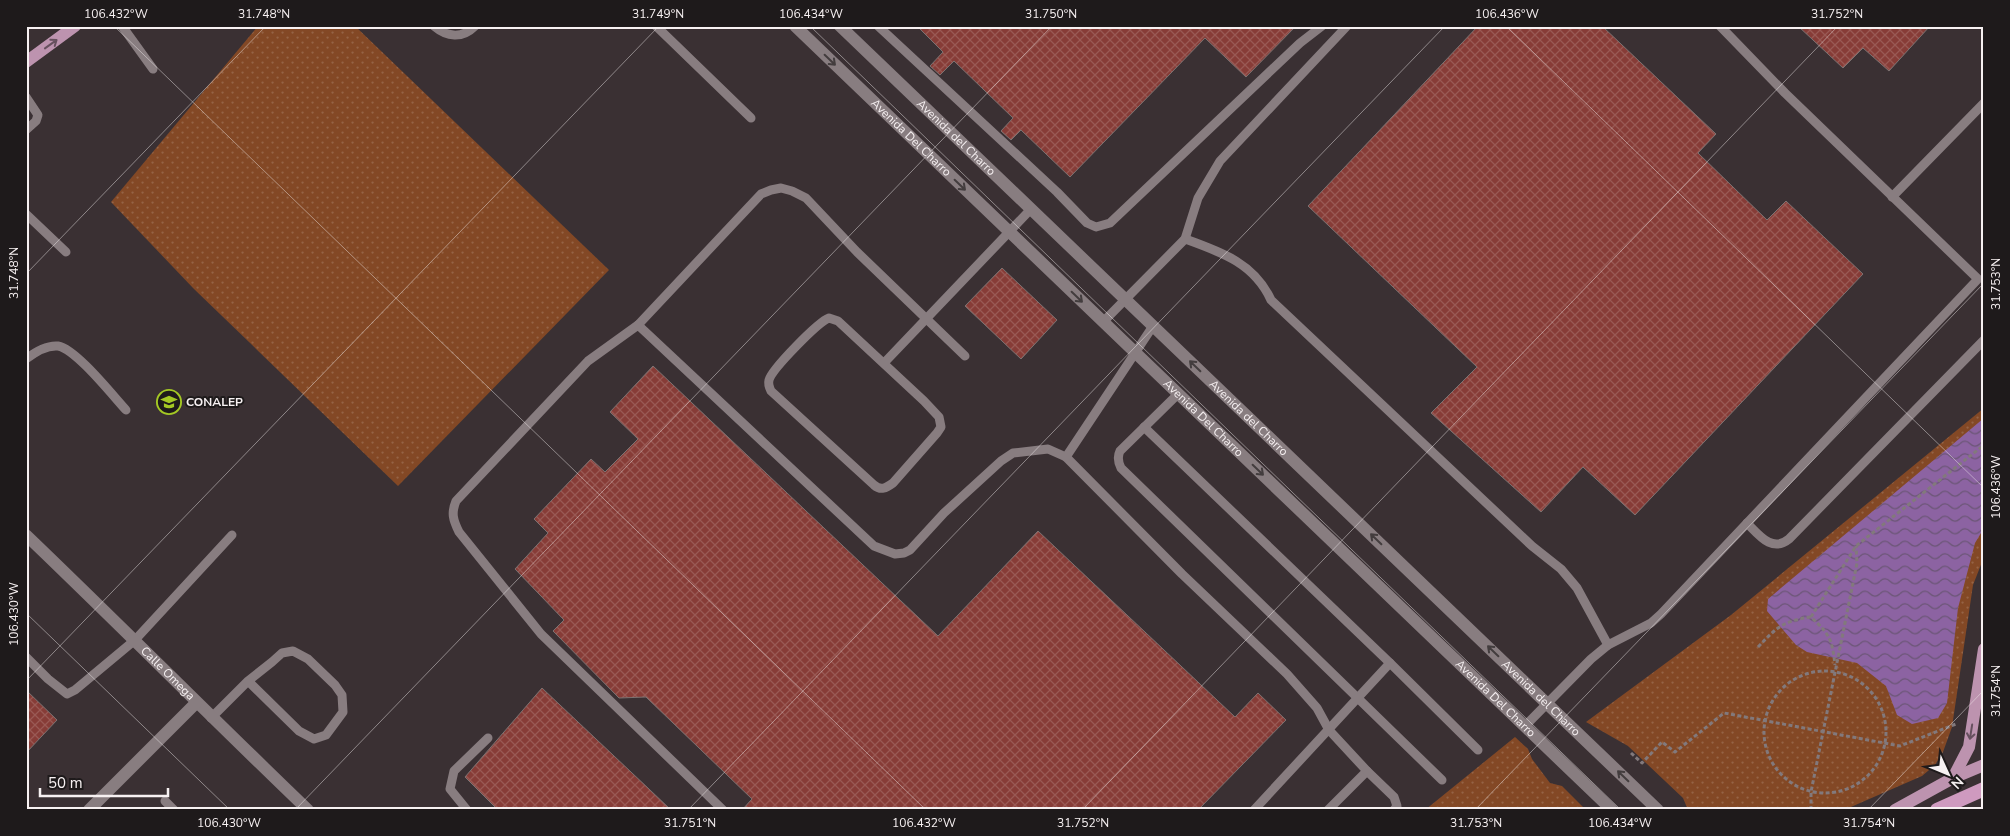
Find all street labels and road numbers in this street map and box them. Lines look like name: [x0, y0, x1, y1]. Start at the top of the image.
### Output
street label: Avenida Del Charro: [868, 95, 955, 180]
street label: Avenida del Charro: [913, 96, 999, 179]
street label: Avenida Del Charro: [1160, 376, 1247, 460]
street label: Avenida del Charro: [1206, 376, 1292, 459]
street label: Calle Omega: [137, 643, 198, 704]
street label: Avenida Del Charro: [1452, 656, 1539, 741]
street label: Avenida del Charro: [1498, 656, 1584, 740]

